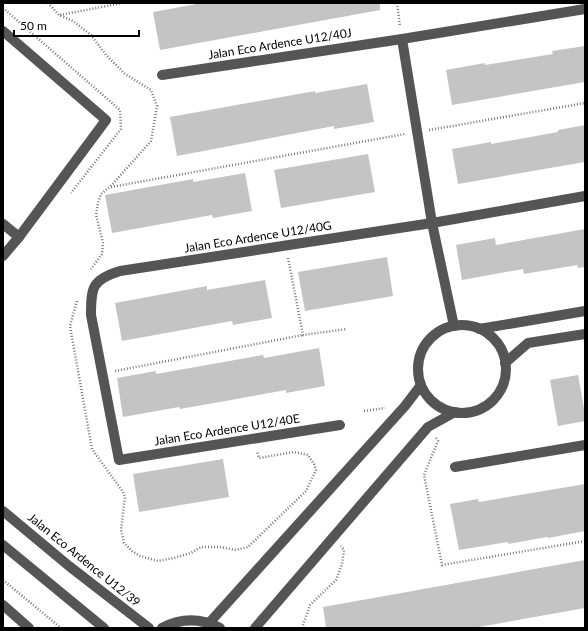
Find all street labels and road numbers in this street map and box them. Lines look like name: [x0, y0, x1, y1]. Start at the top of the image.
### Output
street label: Jalan Eco Ardence U12/40J: [207, 25, 353, 62]
street label: Jalan Eco Ardence U12/40G: [183, 217, 333, 256]
street label: Jalan Eco Ardence U12/40E: [153, 411, 301, 448]
street label: Jalan Eco Ardence U12/39: [25, 510, 144, 610]

